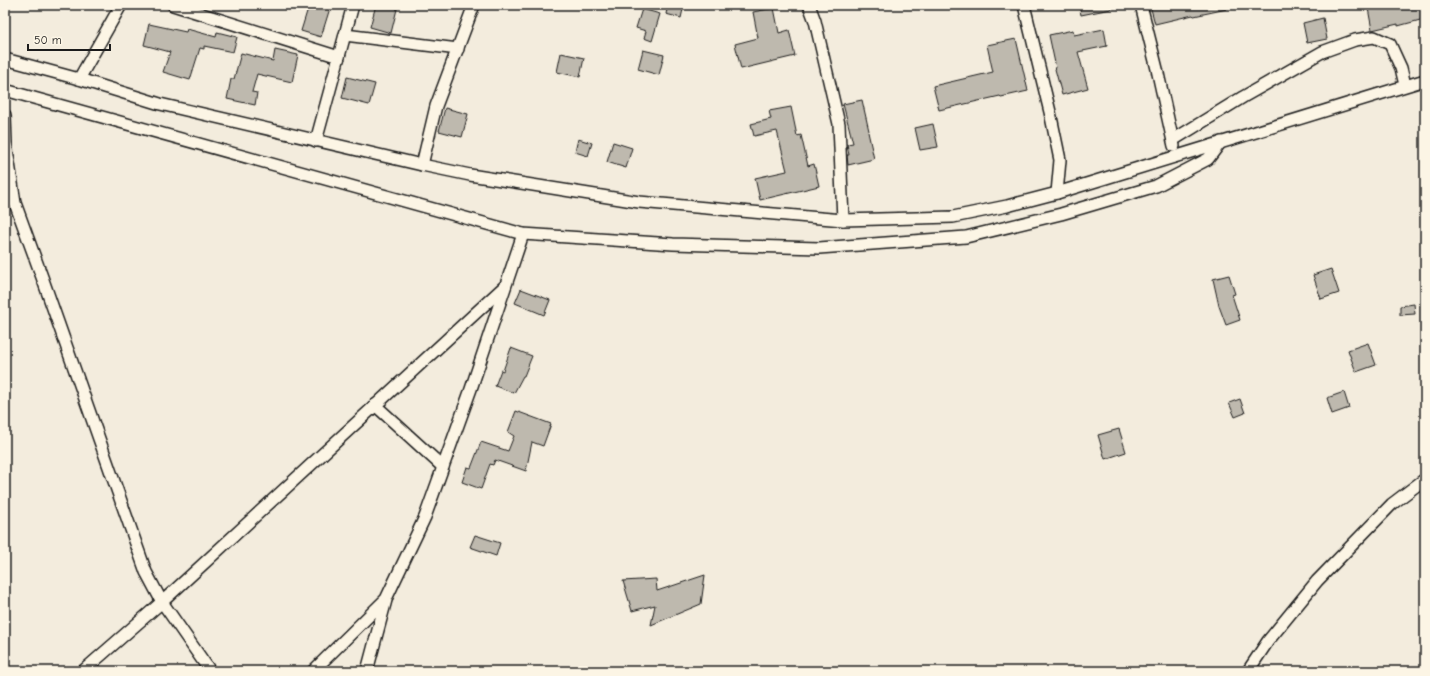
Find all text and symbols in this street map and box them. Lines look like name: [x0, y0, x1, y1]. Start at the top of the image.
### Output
scale bar: [28, 26, 110, 52]
text: 50 m: [34, 33, 62, 47]

